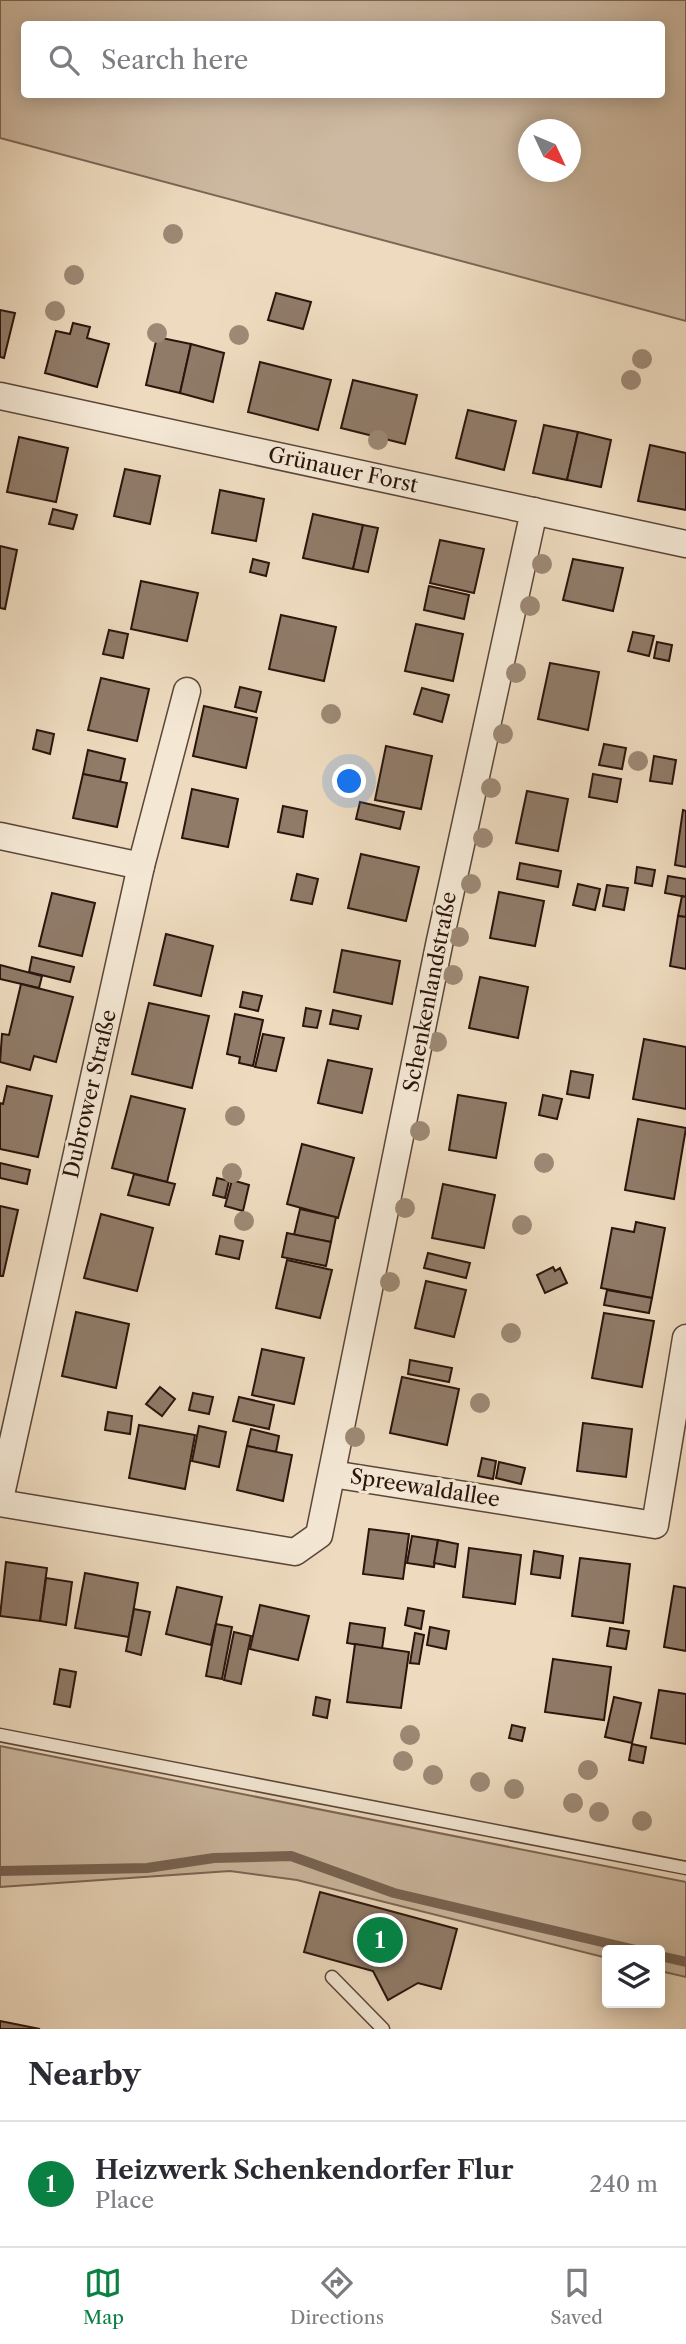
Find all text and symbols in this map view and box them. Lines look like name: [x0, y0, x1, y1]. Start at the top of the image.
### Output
search box: [21, 21, 665, 98]
icon: search: [45, 41, 83, 79]
text: Search here: [101, 44, 248, 76]
north arrow: [518, 119, 581, 182]
street label: Grünauer Forst: [266, 441, 421, 498]
your location: [332, 764, 366, 798]
street label: Schenkenlandstraße: [398, 890, 461, 1094]
street label: Dubrower Straße: [58, 1007, 121, 1181]
street label: Spreewaldallee: [348, 1463, 502, 1512]
pin: 1: [357, 1914, 403, 1966]
map controls: [602, 1945, 665, 2008]
button: layers: [602, 1945, 665, 2008]
text: Nearby: [28, 2056, 141, 2093]
text: Heizwerk Schenkendorfer Flur: [95, 2154, 513, 2186]
text: 1: [46, 2170, 56, 2198]
text: 240 m: [589, 2170, 658, 2198]
text: Place: [95, 2186, 154, 2214]
tab: Map: [83, 2264, 124, 2329]
tab: Directions: [290, 2264, 384, 2329]
tab: Saved: [550, 2264, 603, 2329]

